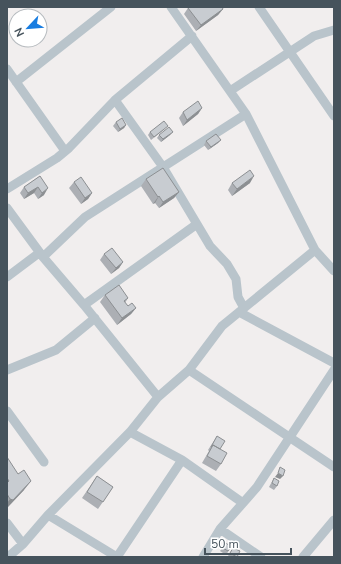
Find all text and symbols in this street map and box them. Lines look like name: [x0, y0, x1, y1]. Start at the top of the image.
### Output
north arrow: [8, 8, 48, 48]
text: N: [11, 25, 28, 39]
scale bar: [205, 530, 291, 556]
text: 50 m: [211, 536, 239, 552]

